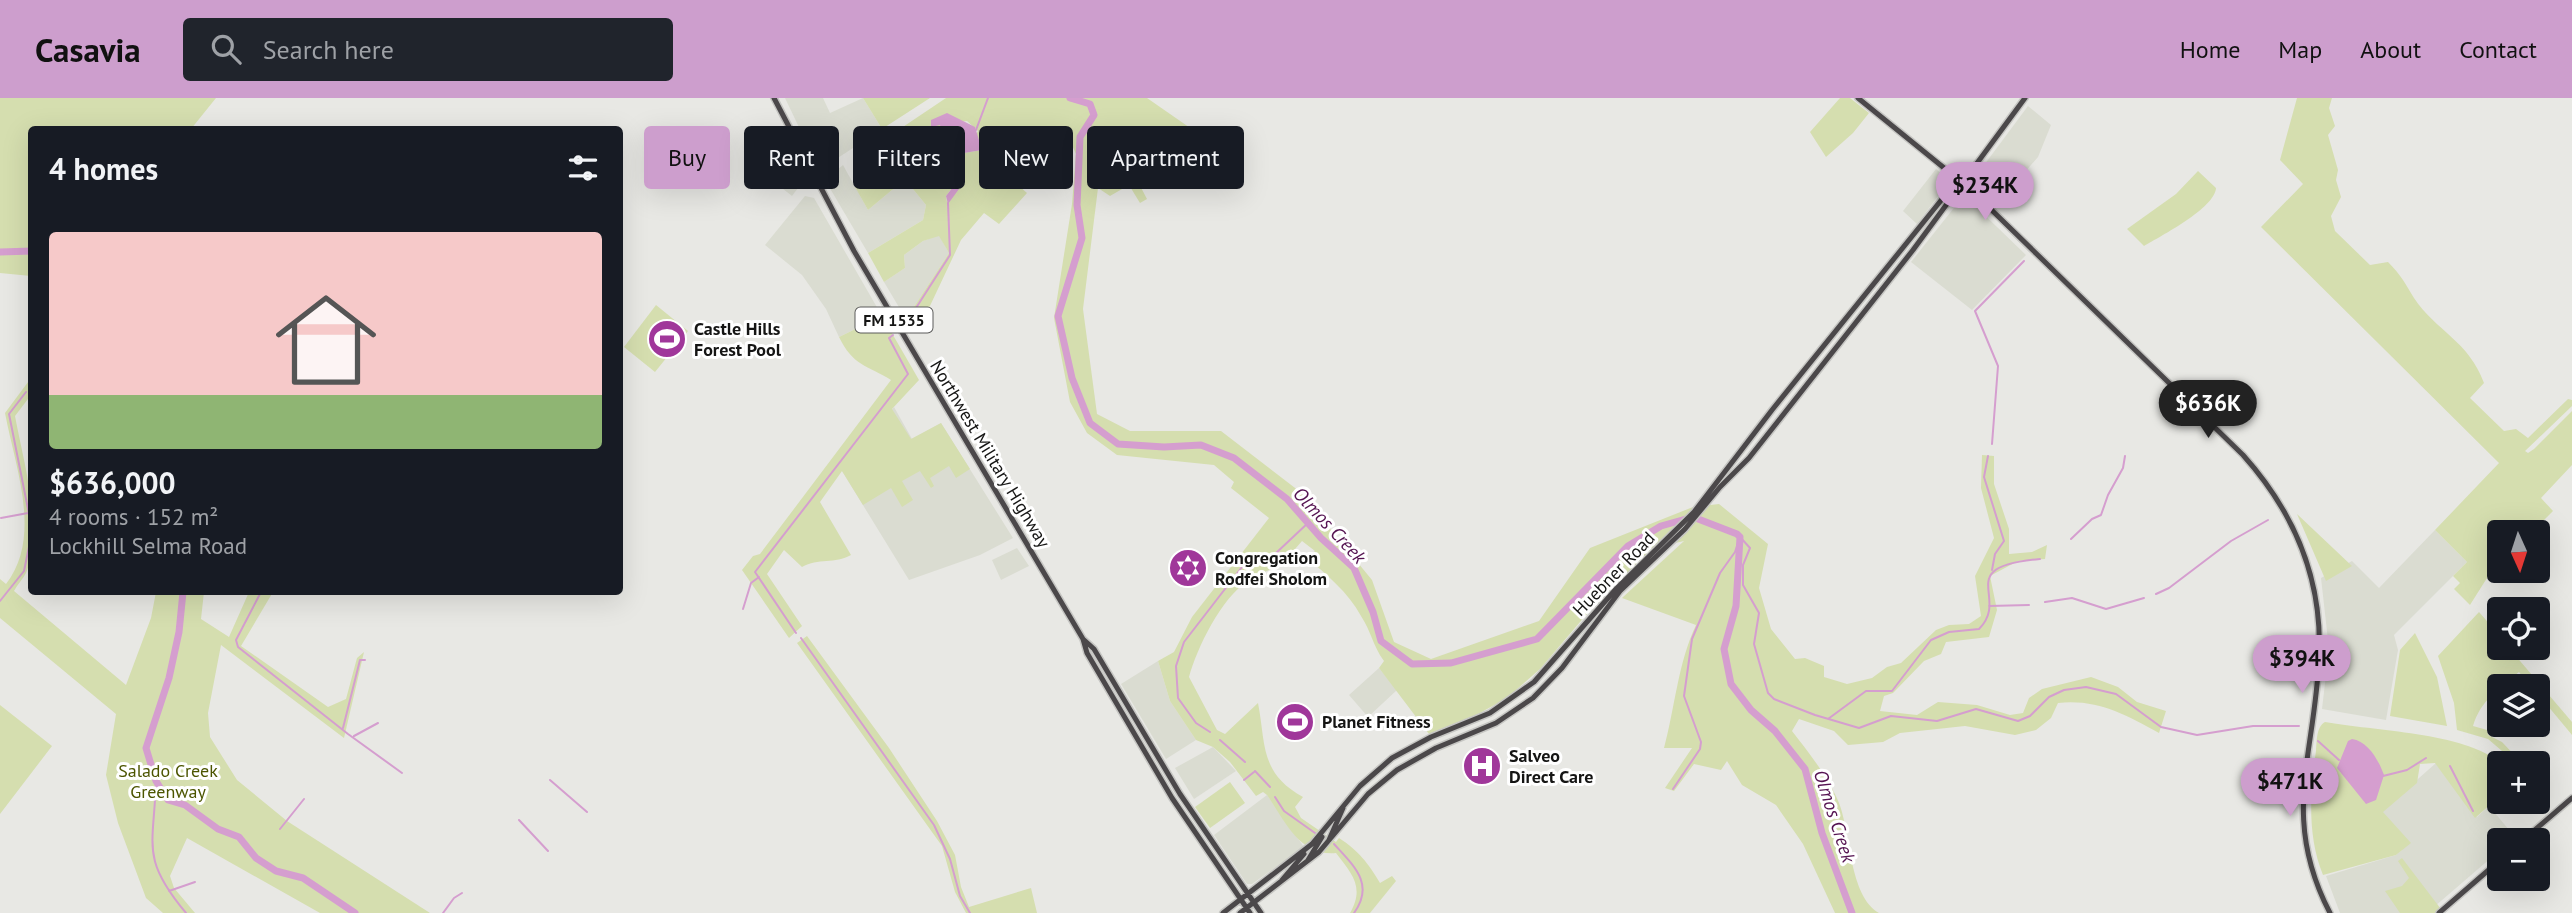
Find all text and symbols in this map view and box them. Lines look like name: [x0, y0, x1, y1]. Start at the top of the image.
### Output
search box: [183, 18, 673, 81]
text: Casavia: [35, 28, 141, 71]
icon: search: [207, 30, 245, 68]
text: Search here: [263, 33, 394, 66]
text: Home: [2180, 34, 2240, 65]
text: Map: [2278, 34, 2322, 65]
text: About: [2360, 34, 2421, 65]
text: Contact: [2459, 34, 2537, 65]
chip: Buy: [644, 126, 730, 189]
chip: Rent: [744, 126, 839, 189]
chip: Filters: [853, 126, 965, 189]
chip: New: [979, 126, 1073, 189]
chip: Apartment: [1087, 126, 1244, 189]
text: 4 homes: [49, 149, 158, 188]
icon: filters: [564, 149, 602, 187]
pin: $234K: [1936, 162, 2034, 222]
text: $234K: [1952, 170, 2018, 199]
icon: home: [263, 277, 389, 403]
road number: FM 1535: [856, 308, 932, 332]
place label: Castle Hills Forest Pool: [694, 317, 782, 361]
sports icon: Castle Hills Forest Pool: [646, 318, 688, 360]
street label: Northwest Military Highway: [925, 356, 1056, 552]
pin: $636K: [2159, 380, 2257, 440]
text: $636K: [2175, 388, 2241, 417]
text: $636,000: [49, 463, 176, 502]
water label: Olmos Creek: [1288, 482, 1373, 569]
text: 4 rooms · 152 m²: [49, 502, 218, 531]
north arrow: [2487, 520, 2550, 583]
map controls: [2487, 520, 2550, 891]
street label: Huebner Road: [1568, 527, 1660, 621]
text: Lockhill Selma Road: [49, 531, 247, 560]
place label: Congregation Rodfei Sholom: [1215, 546, 1327, 590]
synagogue icon: Congregation Rodfei Sholom: [1167, 547, 1209, 589]
button: locate: [2487, 597, 2550, 660]
pin: $394K: [2253, 636, 2351, 695]
text: $394K: [2269, 643, 2335, 672]
button: layers: [2487, 674, 2550, 737]
sports icon: Planet Fitness: [1274, 701, 1316, 743]
place label: Planet Fitness: [1322, 710, 1431, 733]
place label: Salveo Direct Care: [1509, 744, 1594, 788]
hospital icon: Salveo Direct Care: [1461, 745, 1503, 787]
button: +: [2487, 751, 2550, 814]
pin: $471K: [2241, 758, 2339, 818]
park label: Salado Creek Greenway: [118, 759, 218, 803]
text: $471K: [2257, 766, 2323, 795]
water label: Olmos Creek: [1809, 767, 1862, 867]
button: −: [2487, 828, 2550, 891]

